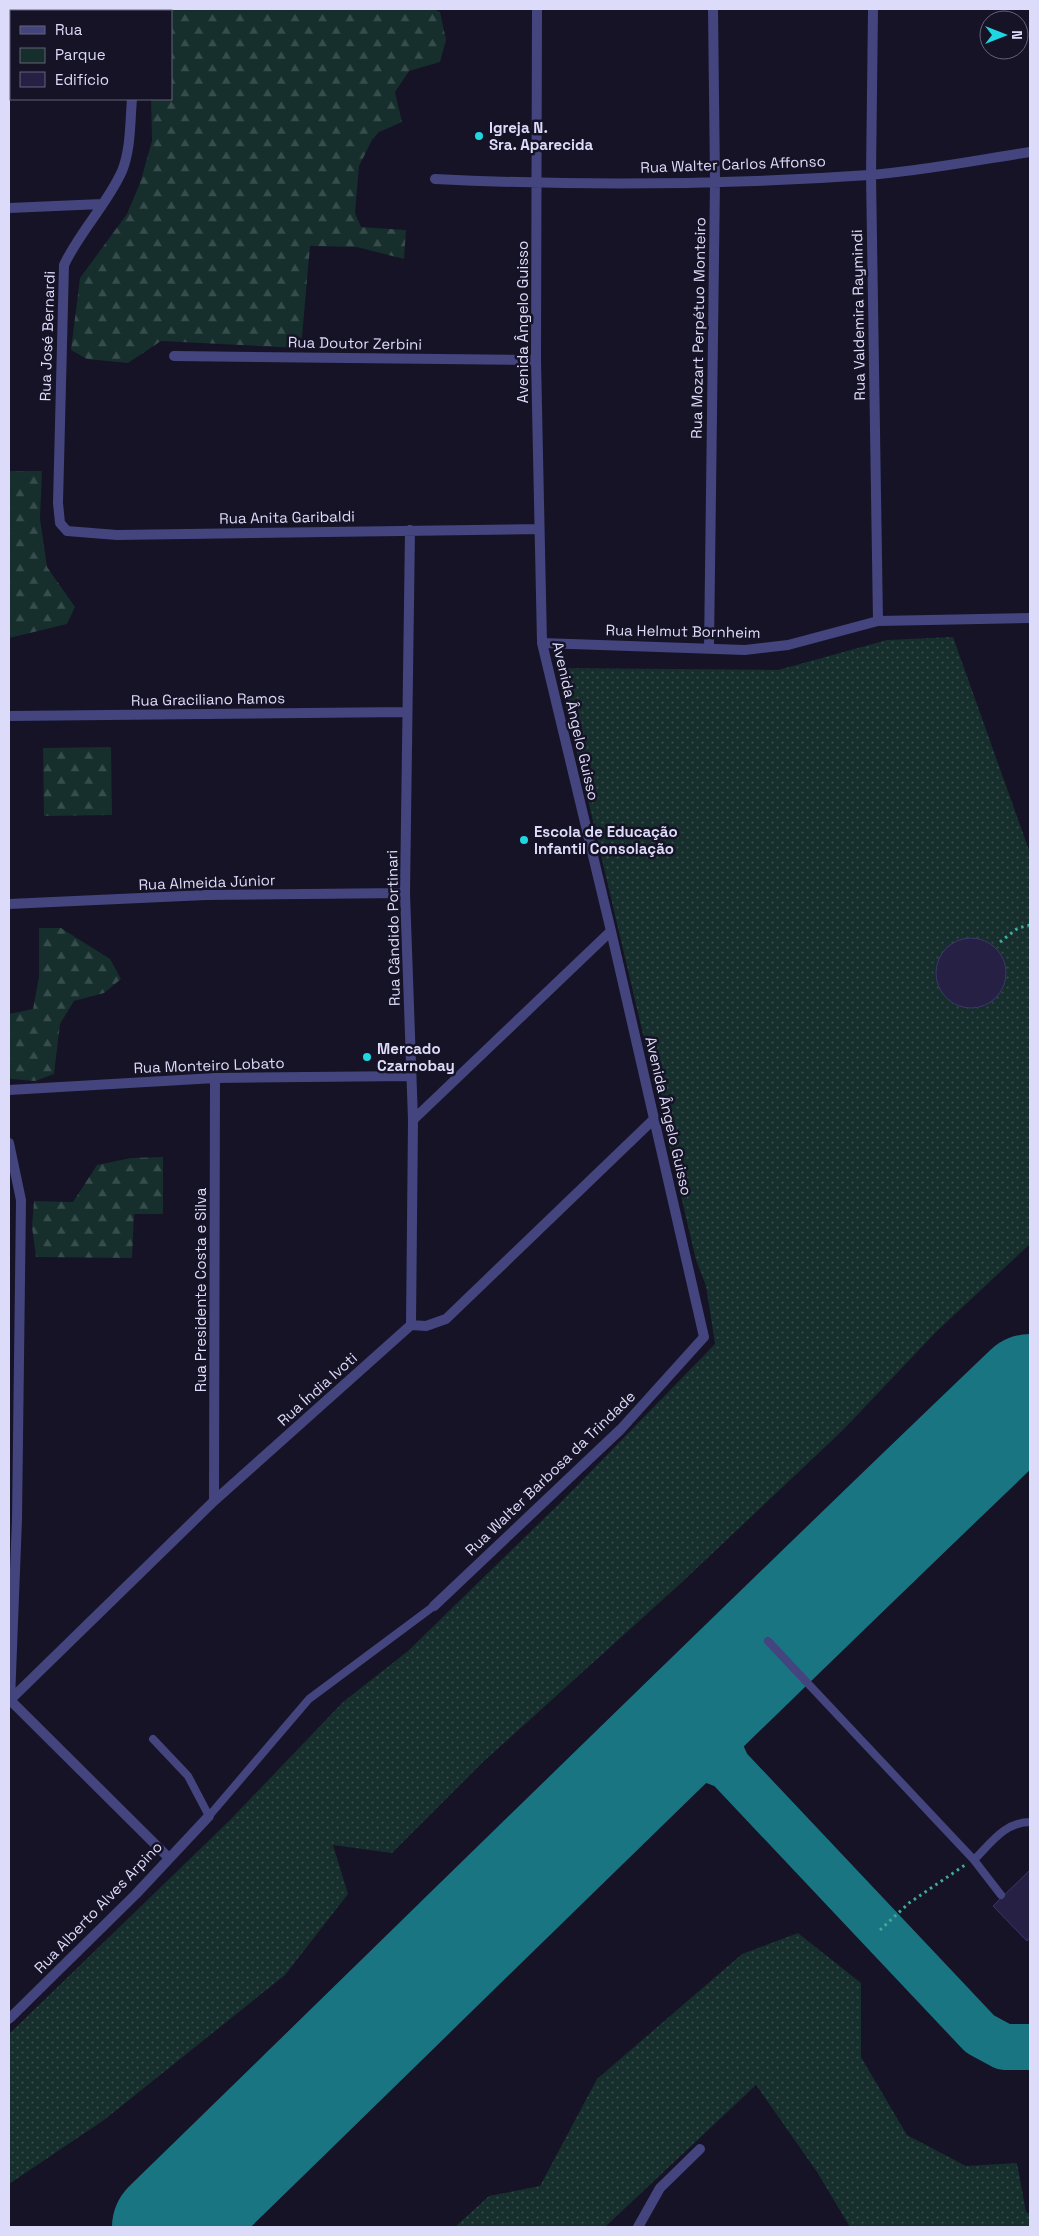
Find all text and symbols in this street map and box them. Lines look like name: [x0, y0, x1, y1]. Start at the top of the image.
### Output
legend: [10, 10, 172, 100]
north arrow: [979, 10, 1029, 60]
text: Rua: [55, 20, 83, 39]
text: N: [1008, 30, 1026, 40]
text: Parque: [55, 45, 106, 64]
text: Edifício: [55, 70, 109, 89]
place label: Igreja N. Sra. Aparecida: [489, 118, 594, 154]
marker: Igreja N. Sra. Aparecida: [473, 130, 485, 142]
street label: Rua Walter Carlos Affonso: [640, 151, 826, 177]
street label: Rua Mozart Perpétuo Monteiro: [687, 217, 709, 439]
street label: Rua Valdemira Raymindi: [847, 229, 869, 401]
street label: Avenida Ângelo Guisso: [513, 241, 532, 403]
street label: Rua José Bernardi: [35, 270, 59, 402]
street label: Rua Doutor Zerbini: [288, 332, 422, 354]
street label: Rua Anita Garibaldi: [219, 506, 355, 528]
street label: Rua Helmut Bornheim: [605, 620, 761, 642]
street label: Avenida Ângelo Guisso: [548, 640, 604, 802]
street label: Rua Graciliano Ramos: [131, 688, 285, 710]
place label: Escola de Educação Infantil Consolação: [534, 822, 678, 858]
marker: Escola de Educação Infantil Consolação: [518, 834, 530, 846]
street label: Rua Cândido Portinari: [382, 850, 404, 1006]
street label: Rua Almeida Júnior: [138, 870, 276, 894]
street label: Avenida Ângelo Guisso: [641, 1035, 697, 1197]
place label: Mercado Czarnobay: [377, 1039, 455, 1075]
marker: Mercado Czarnobay: [361, 1051, 373, 1063]
street label: Rua Monteiro Lobato: [133, 1053, 285, 1077]
street label: Rua Presidente Costa e Silva: [191, 1187, 210, 1392]
street label: Rua Índia Ivoti: [273, 1348, 361, 1430]
street label: Rua Walter Barbosa da Trindade: [461, 1386, 639, 1559]
street label: Rua Alberto Alves Arpino: [30, 1837, 166, 1977]

